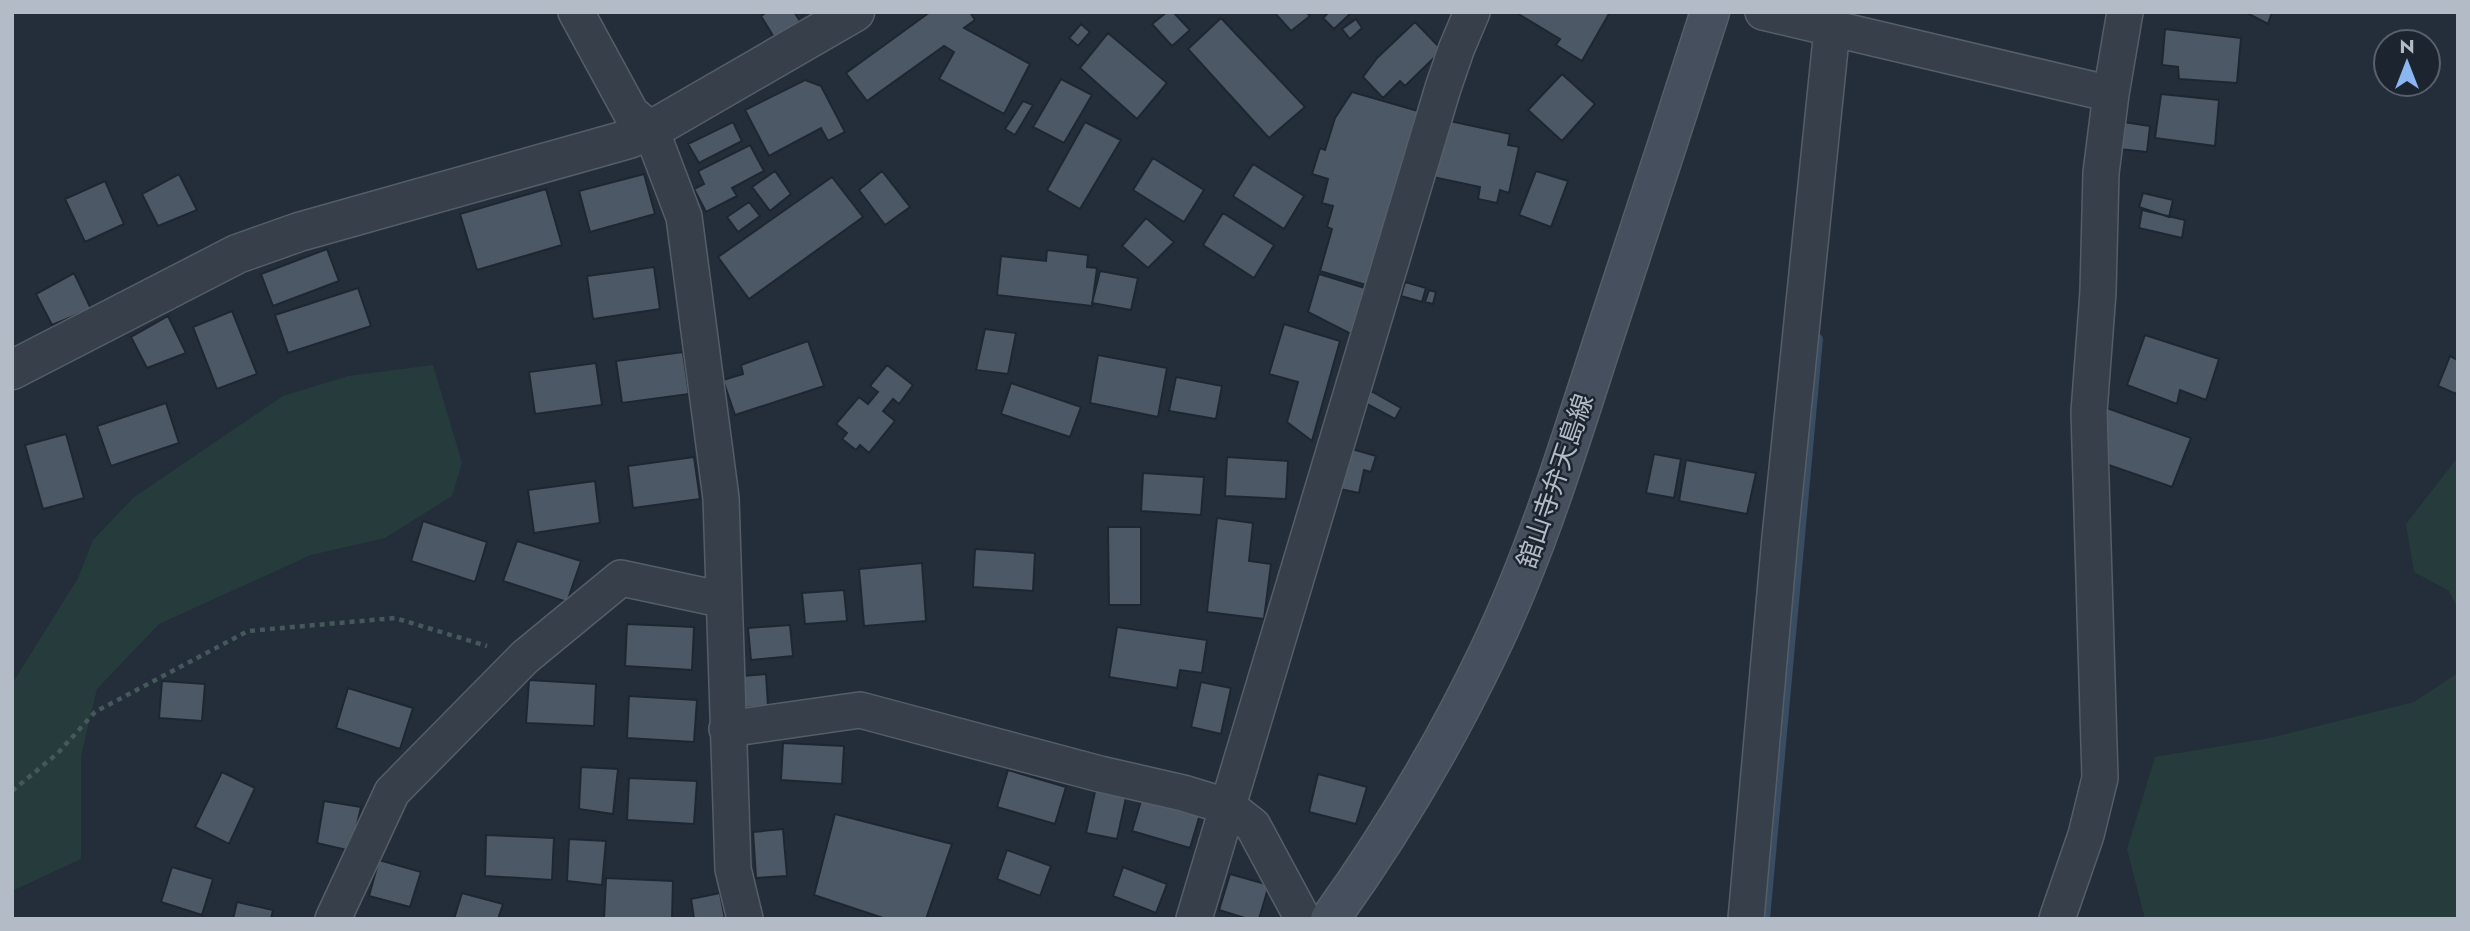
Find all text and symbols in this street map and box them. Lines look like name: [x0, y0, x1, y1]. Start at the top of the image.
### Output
north arrow: [2372, 28, 2442, 98]
text: N: [2399, 33, 2415, 60]
street label: 舘山寺弁天島線: [1507, 389, 1603, 573]

